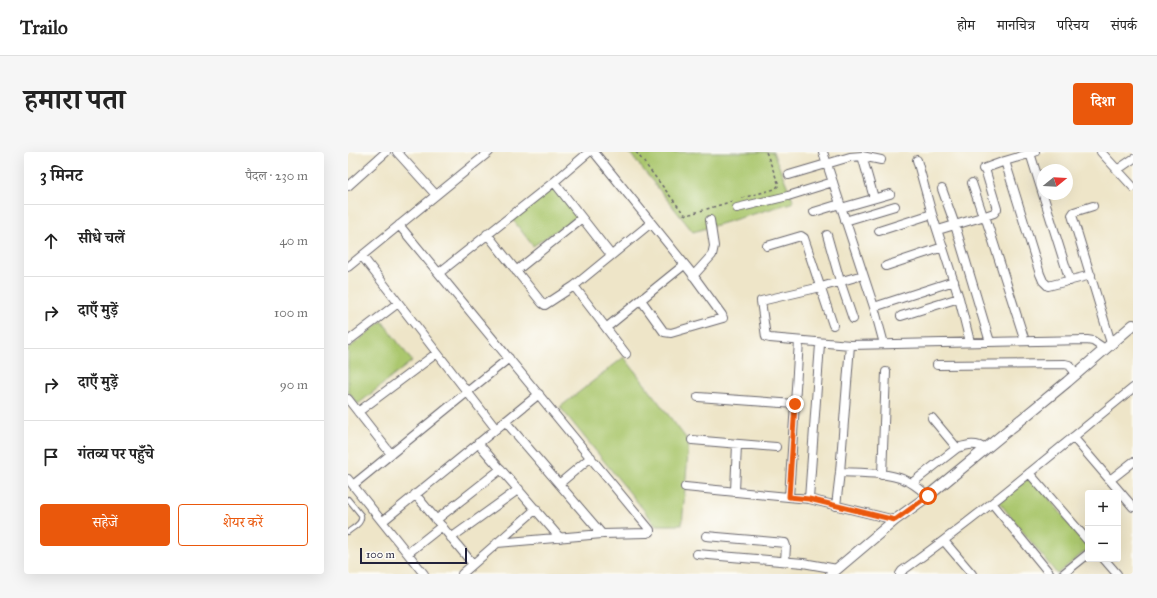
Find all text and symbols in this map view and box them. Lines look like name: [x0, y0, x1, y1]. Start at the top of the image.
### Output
text: Trailo: [20, 16, 68, 39]
text: होम: [957, 17, 975, 34]
text: मानचित्र: [997, 17, 1035, 34]
text: परिचय: [1057, 17, 1089, 34]
text: संपर्क: [1111, 17, 1137, 34]
text: हमारा पता: [24, 82, 125, 117]
button: दिशा: [1073, 83, 1133, 125]
north arrow: [1037, 164, 1073, 200]
text: 3 मिनट: [40, 165, 83, 186]
text: पैदल · 230 m: [245, 168, 308, 184]
text: सीधे चलें: [78, 229, 125, 247]
icon: ahead: [40, 230, 62, 252]
text: 40 m: [279, 233, 308, 249]
text: दाएँ मुड़ें: [78, 301, 118, 319]
icon: right: [40, 302, 62, 324]
text: 100 m: [274, 305, 308, 321]
text: दाएँ मुड़ें: [78, 373, 118, 391]
icon: right: [40, 374, 62, 396]
text: 90 m: [280, 377, 308, 393]
route end: [786, 395, 804, 413]
text: गंतव्य पर पहुँचे: [78, 445, 154, 463]
icon: arrive: [40, 446, 62, 468]
route start: [919, 487, 937, 505]
map controls: [1085, 490, 1121, 562]
button: +: [1085, 490, 1121, 526]
button: सहेजें: [40, 504, 170, 546]
button: शेयर करें: [178, 504, 308, 546]
button: −: [1085, 526, 1121, 562]
scale bar: [360, 546, 467, 565]
text: 100 m: [366, 548, 395, 561]

